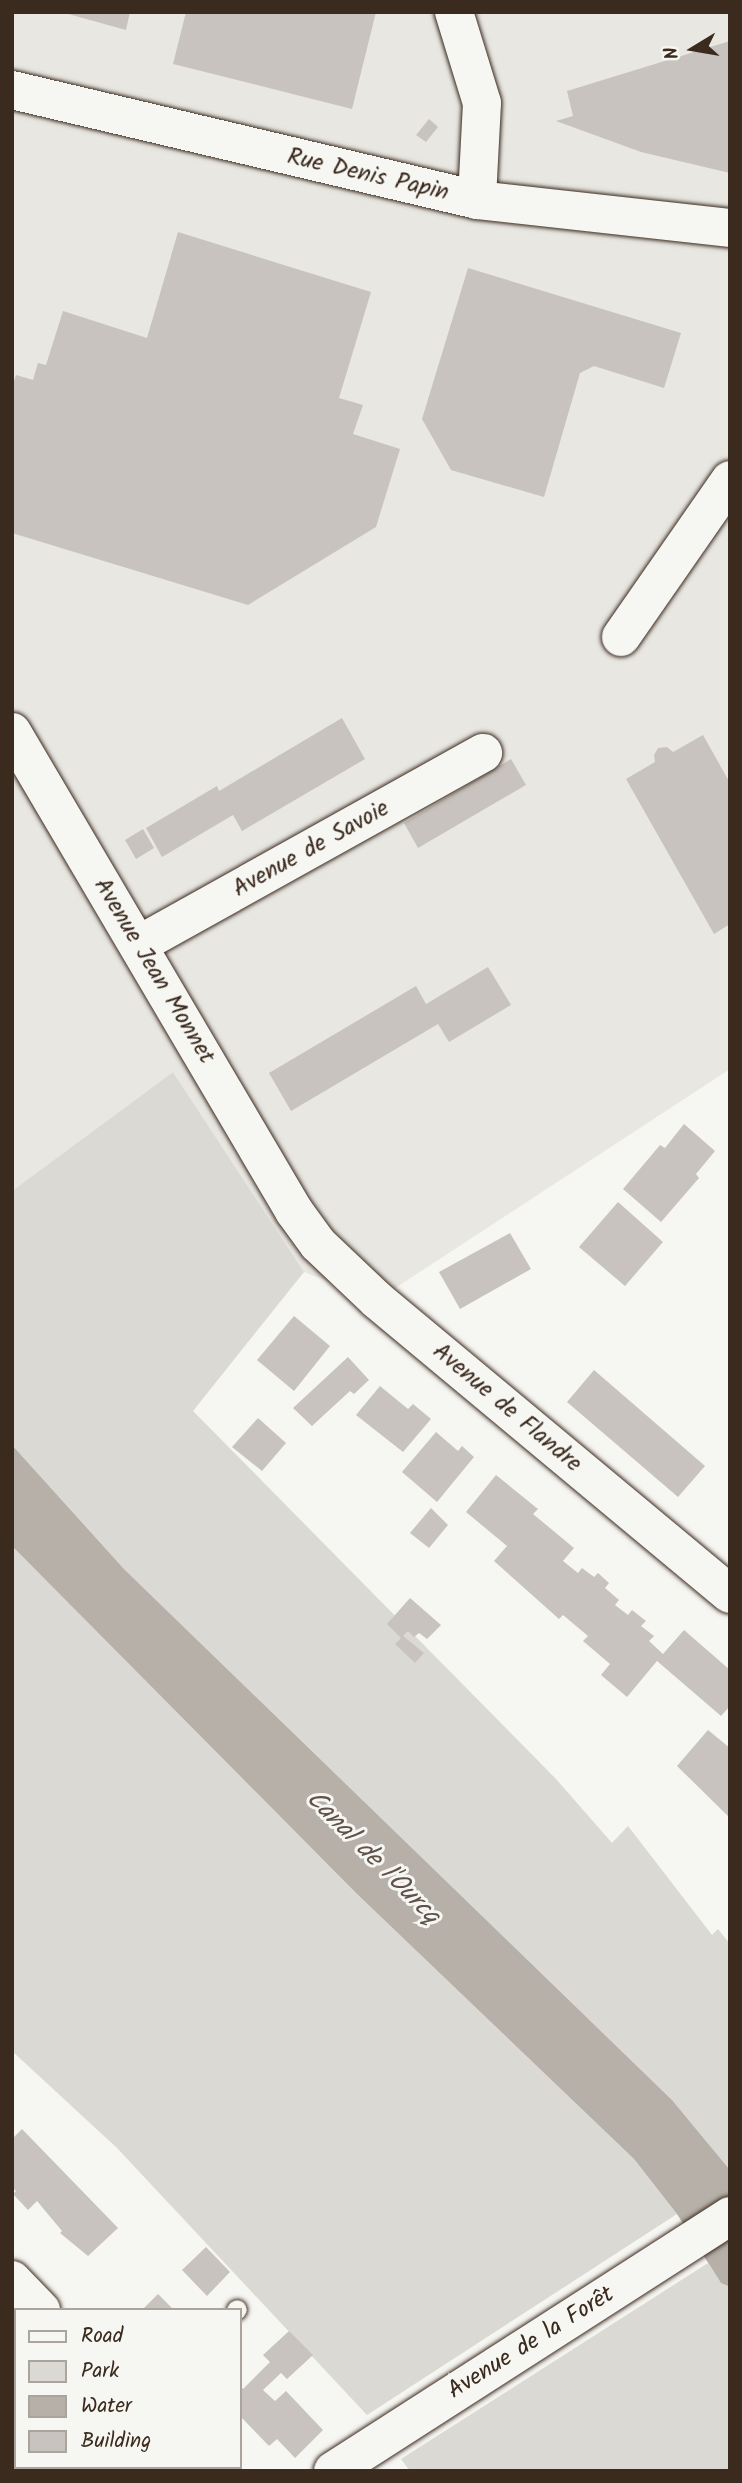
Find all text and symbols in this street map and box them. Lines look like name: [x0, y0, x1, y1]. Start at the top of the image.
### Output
north arrow: [658, 14, 728, 84]
text: N: [657, 44, 688, 62]
street label: Rue Denis Papin: [284, 142, 452, 208]
street label: Avenue de Savoie: [228, 794, 394, 904]
street label: Avenue Jean Monnet: [87, 873, 221, 1069]
street label: Avenue de Flandre: [427, 1337, 587, 1479]
water label: Canal de l'Ourcq: [298, 1784, 446, 1932]
street label: Avenue de la Forêt: [443, 2280, 619, 2406]
legend: [14, 2308, 242, 2469]
text: Road: [81, 2320, 123, 2353]
text: Park: [81, 2355, 119, 2388]
text: Water: [81, 2390, 132, 2423]
text: Building: [81, 2425, 151, 2458]

